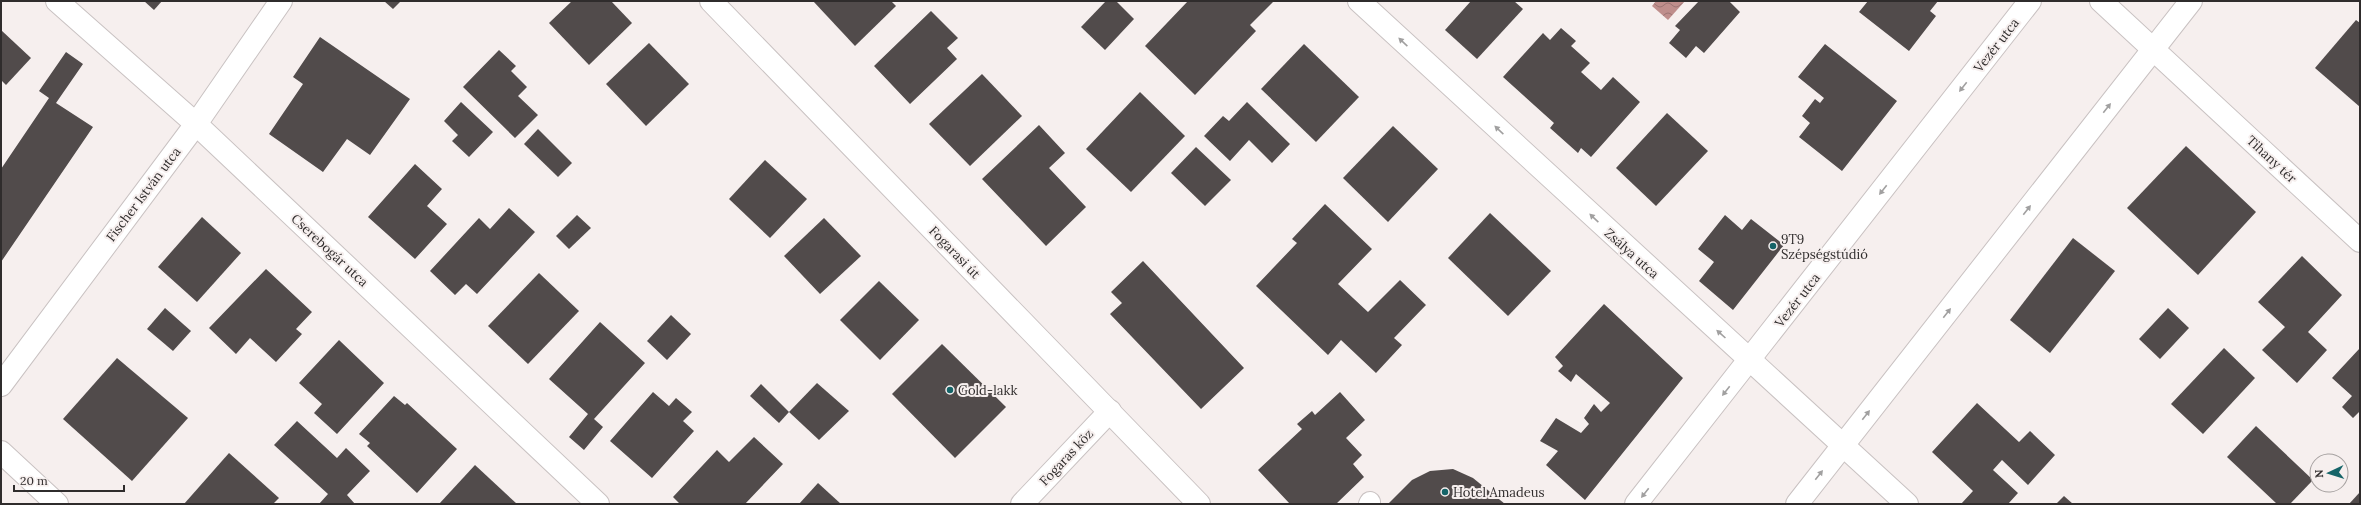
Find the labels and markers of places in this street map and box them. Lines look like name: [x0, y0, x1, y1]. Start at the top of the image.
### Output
place label: 9T9 Szépségstúdió: [1781, 231, 1868, 263]
marker: 9T9 Szépségstúdió: [1768, 241, 1778, 251]
place label: Gold-lakk: [958, 382, 1017, 399]
marker: Gold-lakk: [945, 385, 955, 395]
place label: Hotel Amadeus: [1453, 484, 1545, 501]
marker: Hotel Amadeus: [1440, 487, 1450, 497]

